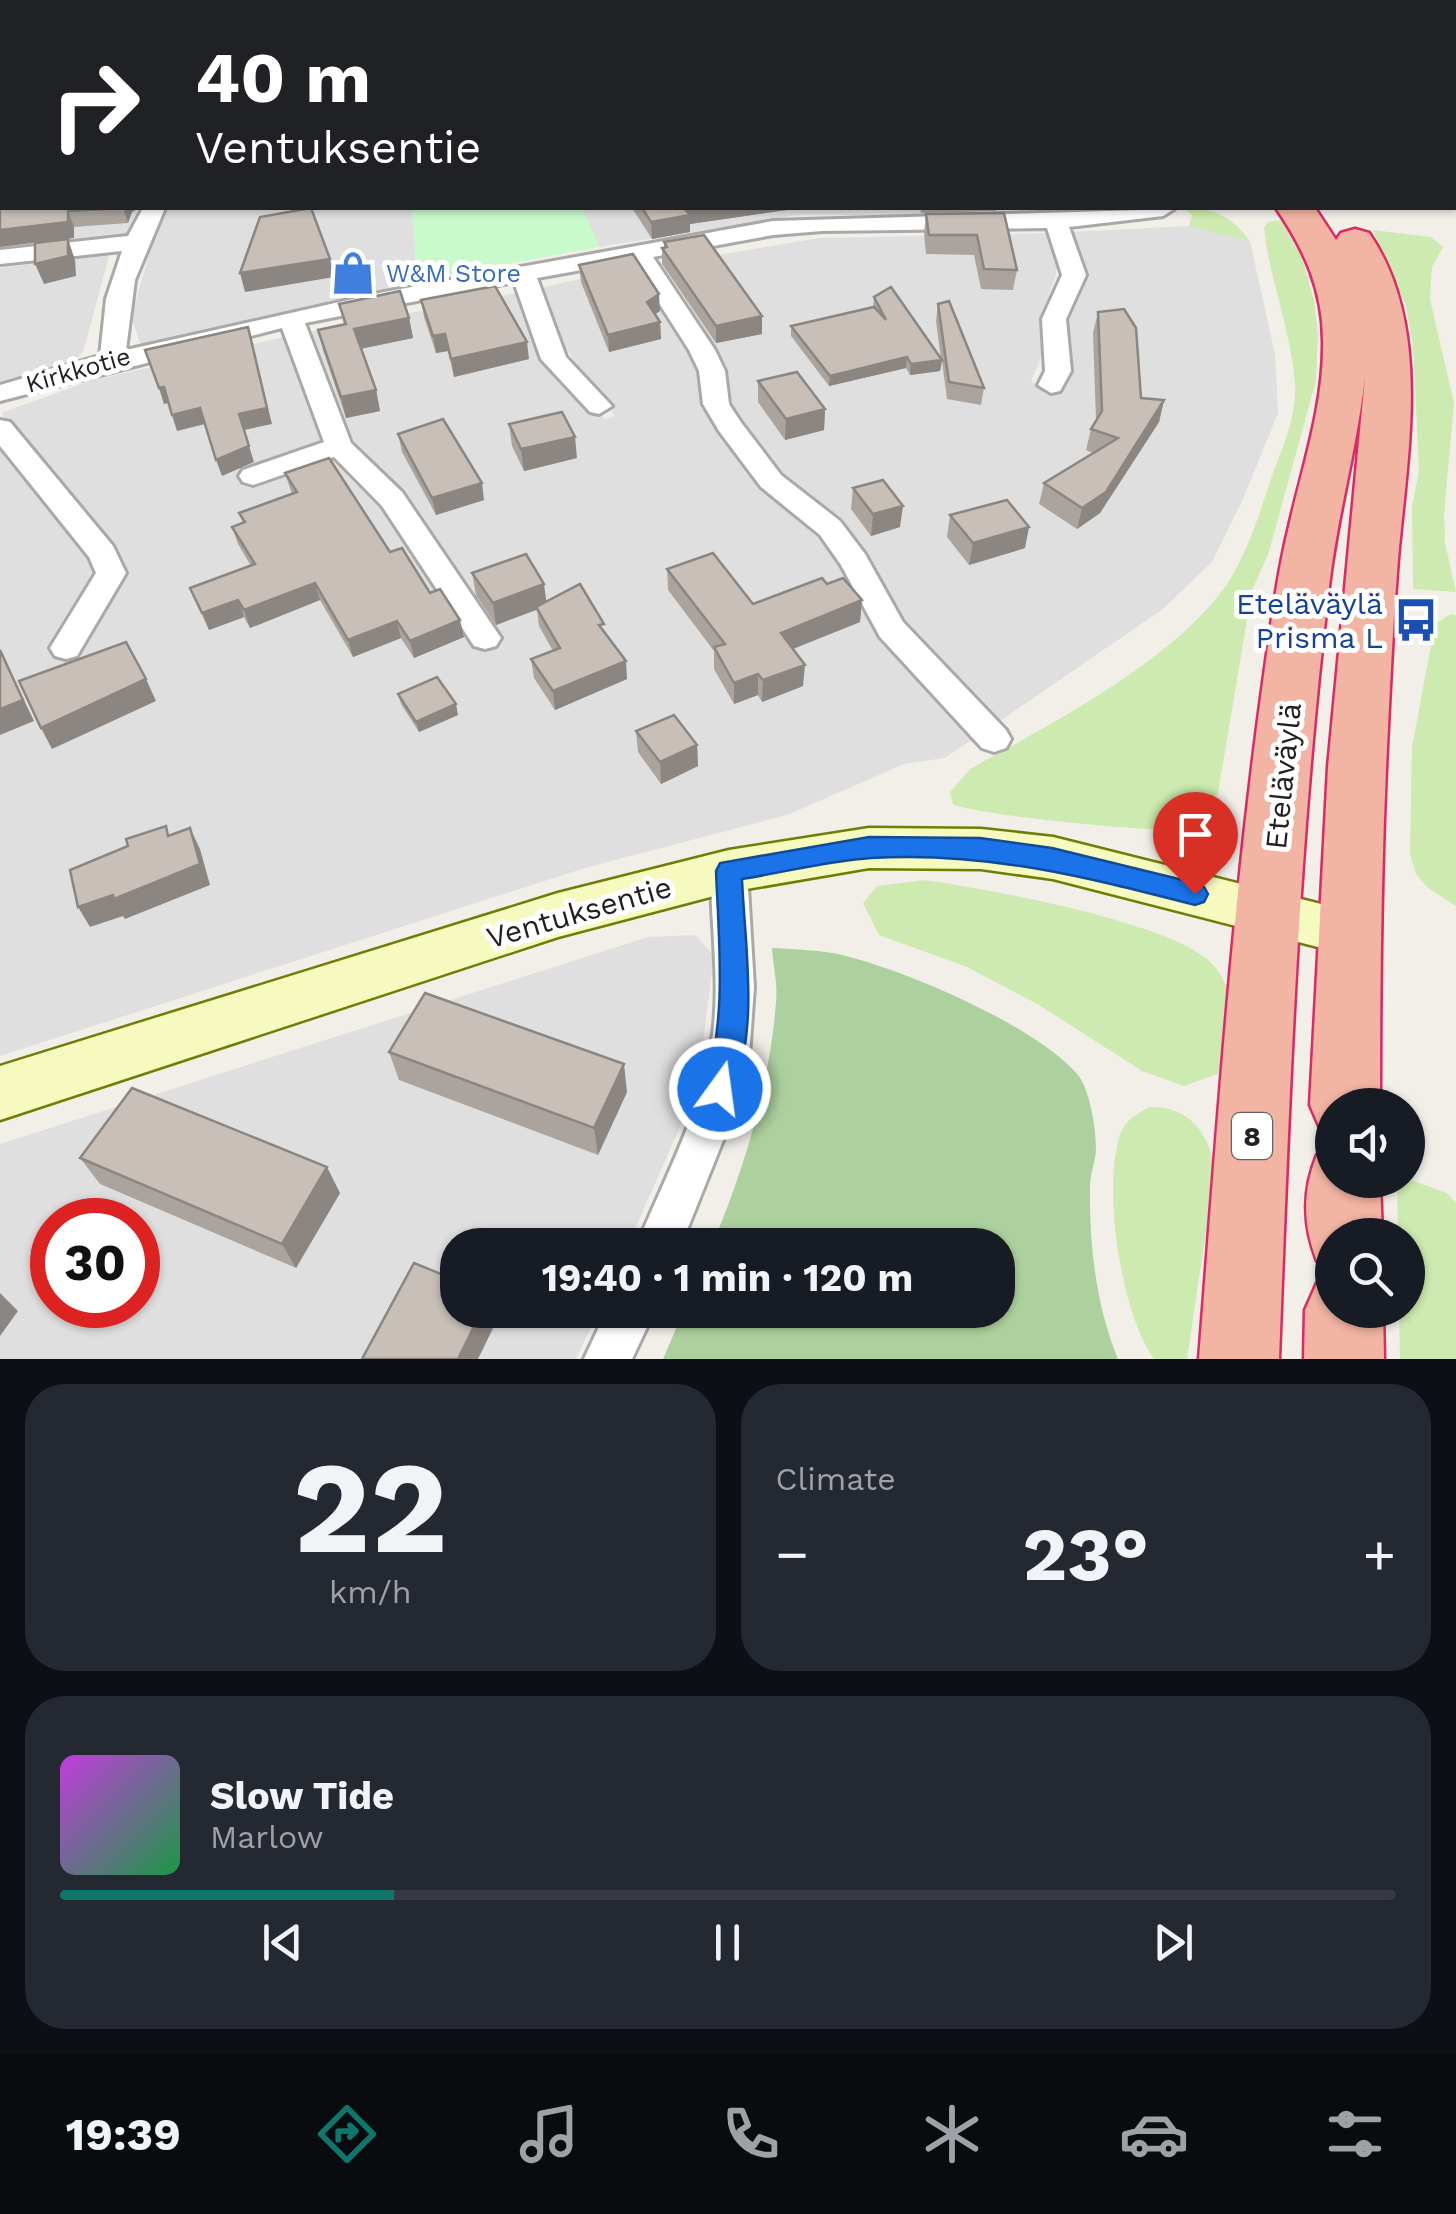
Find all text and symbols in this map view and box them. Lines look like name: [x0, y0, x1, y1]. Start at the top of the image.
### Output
text: 40 m: [195, 37, 371, 119]
icon: right: [30, 40, 160, 170]
text: Ventuksentie: [195, 121, 481, 174]
shop icon: W&M Store: [329, 249, 377, 297]
place label: W&M Store: [386, 259, 521, 288]
street label: Kirkkotie: [22, 341, 134, 399]
place label: Eteläväylä Prisma L: [1236, 586, 1383, 655]
bus stop icon: Eteläväylä Prisma L: [1392, 596, 1440, 644]
street label: Eteläväylä: [1258, 701, 1308, 851]
pin: [1153, 792, 1238, 895]
icon: arrive: [1168, 807, 1223, 862]
street label: Ventuksentie: [482, 869, 676, 955]
position arrow: [668, 1037, 772, 1141]
map controls: [1315, 1088, 1425, 1328]
button: sound: [1315, 1088, 1425, 1198]
road number: 8: [1232, 1113, 1272, 1159]
speed limit sign: 30: [30, 1198, 160, 1328]
button: search: [1315, 1218, 1425, 1328]
text: 19:40 · 1 min · 120 m: [542, 1256, 913, 1300]
text: 22: [293, 1431, 448, 1584]
text: Climate: [776, 1460, 896, 1498]
text: 23°: [1023, 1510, 1149, 1598]
text: −: [776, 1522, 809, 1586]
text: +: [1363, 1522, 1396, 1586]
text: km/h: [329, 1573, 411, 1611]
text: Slow Tide: [210, 1774, 394, 1818]
text: Marlow: [210, 1818, 324, 1856]
icon: previous: [255, 1915, 310, 1970]
icon: pause: [700, 1915, 755, 1970]
icon: next: [1146, 1915, 1201, 1970]
icon: directions: [312, 2099, 382, 2169]
icon: music: [514, 2099, 584, 2169]
icon: phone: [716, 2099, 786, 2169]
icon: climate: [917, 2099, 987, 2169]
icon: car: [1119, 2099, 1189, 2169]
icon: filters: [1320, 2099, 1390, 2169]
text: 19:39: [66, 2108, 181, 2161]

